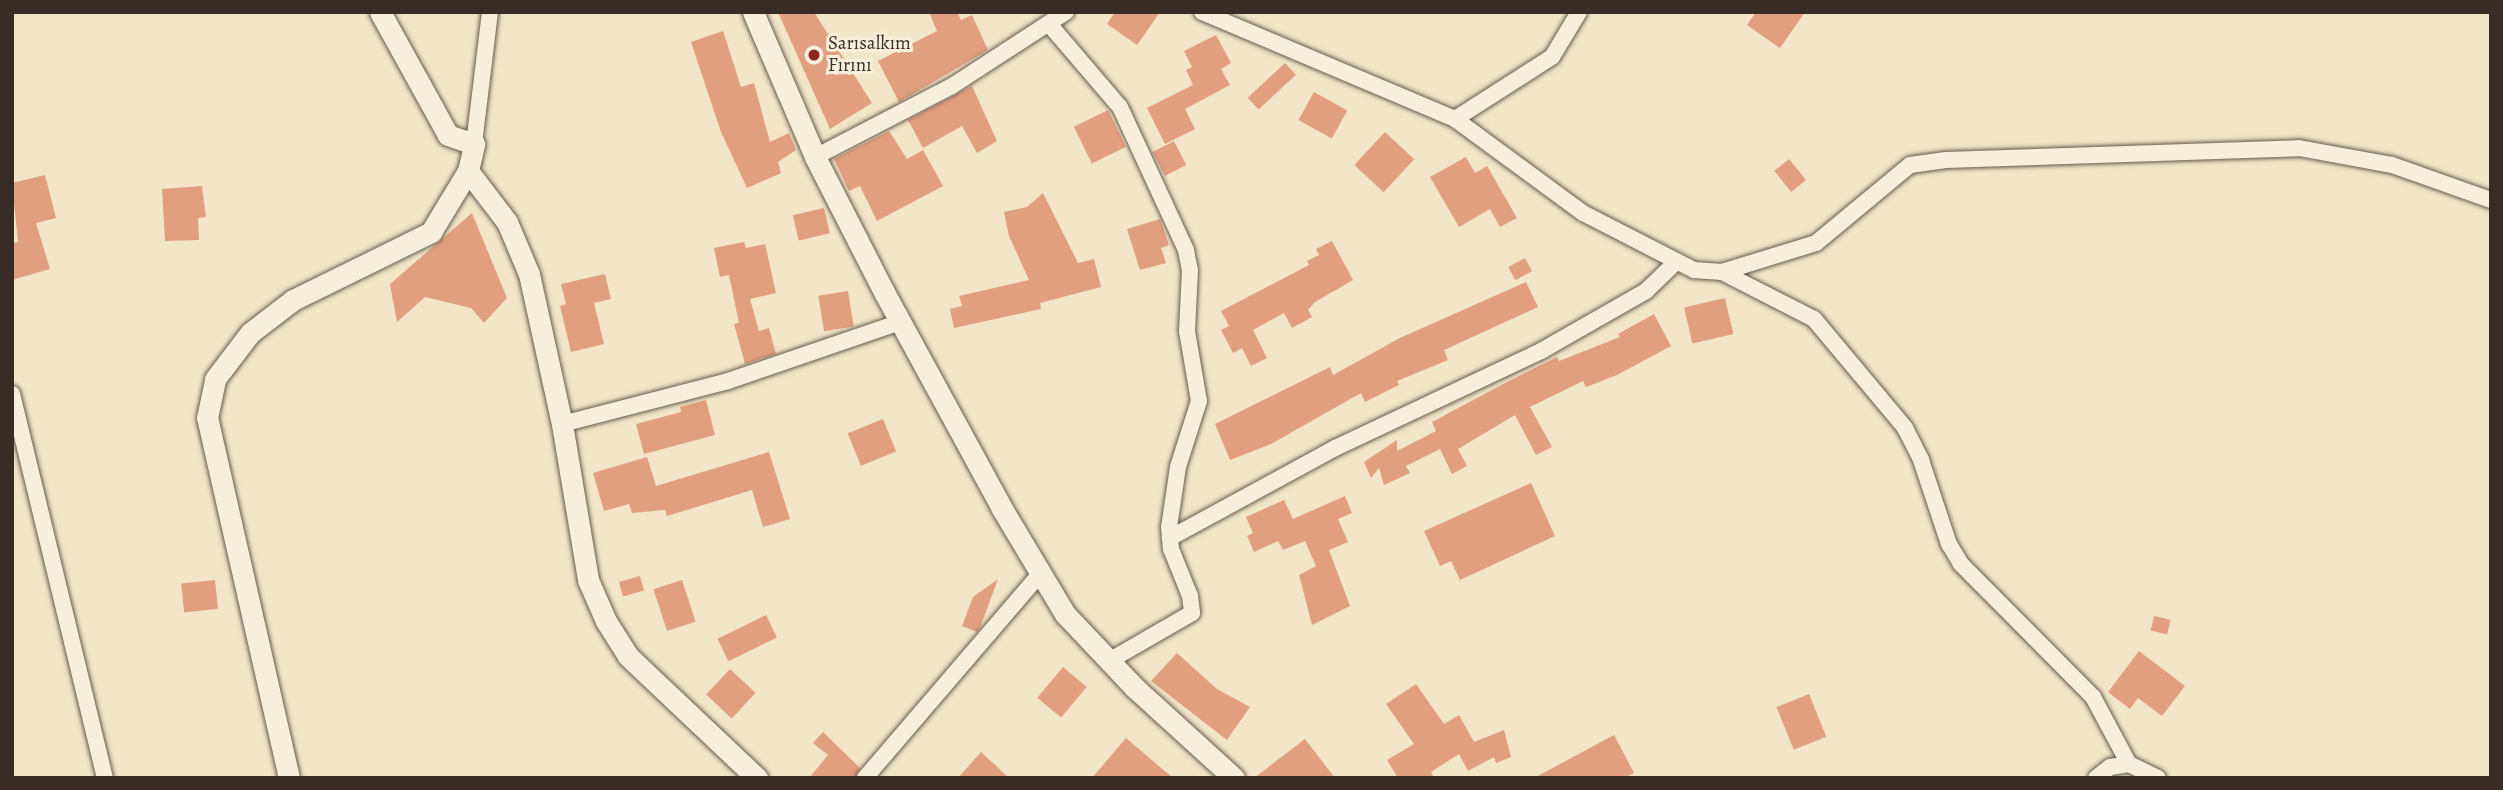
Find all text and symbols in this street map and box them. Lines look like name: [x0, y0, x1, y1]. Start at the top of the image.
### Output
place label: Sarısalkım Fırını: [828, 33, 911, 77]
marker: Sarısalkım Fırını: [806, 47, 822, 63]

